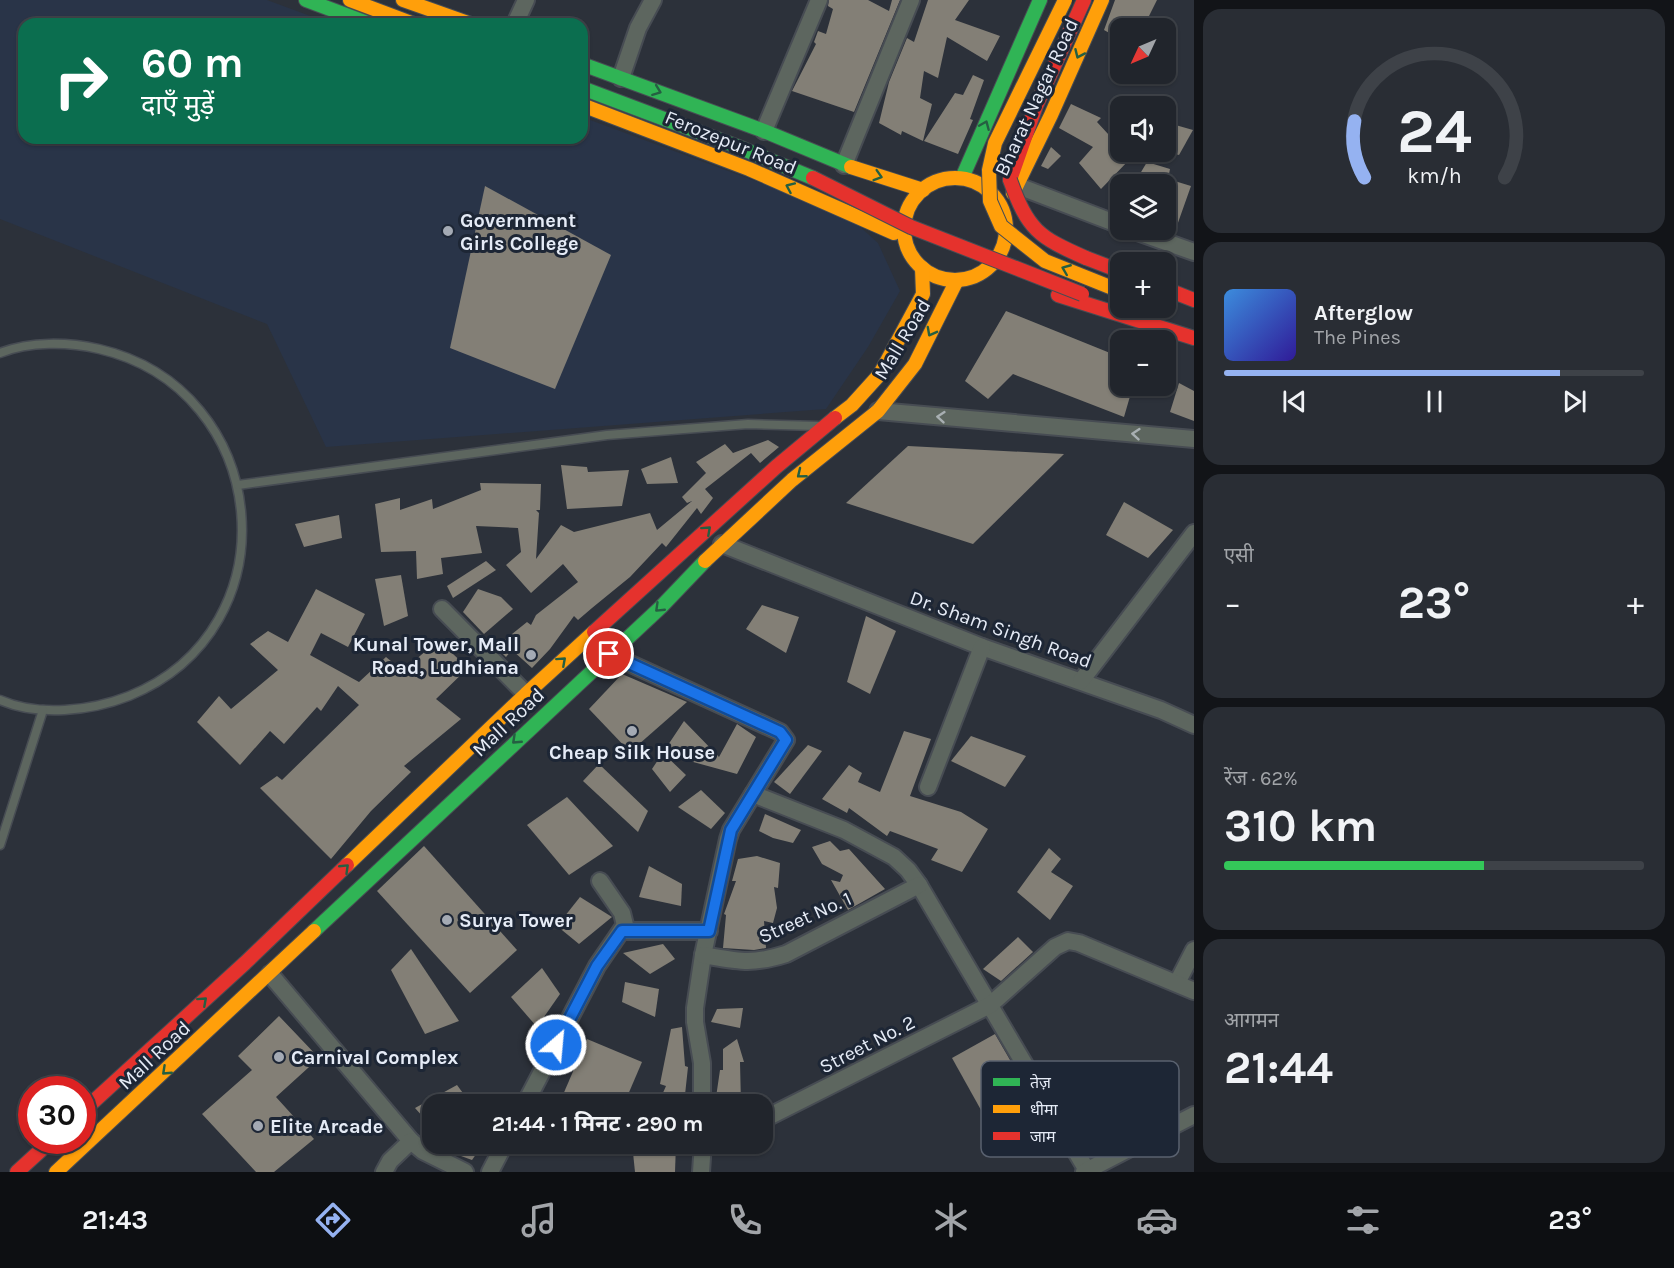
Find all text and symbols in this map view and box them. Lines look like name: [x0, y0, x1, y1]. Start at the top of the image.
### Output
street label: Bharat Nagar Road: [990, 15, 1083, 180]
north arrow: [1110, 18, 1176, 84]
map controls: [1110, 18, 1176, 396]
text: 60 m: [141, 38, 244, 88]
icon: right: [42, 42, 120, 120]
one-way arrow: [1074, 47, 1086, 58]
one-way arrow: [650, 84, 661, 96]
text: दाएँ मुड़ें: [141, 89, 214, 121]
text: 24: [1397, 95, 1471, 168]
button: sound: [1110, 96, 1176, 162]
street label: Ferozepur Road: [662, 106, 800, 179]
one-way arrow: [978, 120, 990, 131]
text: km/h: [1407, 163, 1461, 188]
one-way arrow: [872, 168, 883, 181]
button: layers: [1110, 174, 1176, 240]
one-way arrow: [786, 183, 797, 195]
place label: Government Girls College: [460, 209, 579, 255]
marker: Government Girls College: [441, 224, 455, 238]
button: +: [1110, 252, 1176, 318]
one-way arrow: [1061, 264, 1072, 276]
street label: Mall Road: [869, 295, 935, 384]
text: Afterglow: [1314, 300, 1413, 326]
one-way arrow: [927, 326, 938, 337]
text: The Pines: [1314, 326, 1401, 349]
button: −: [1110, 330, 1176, 396]
icon: previous: [1278, 385, 1311, 418]
icon: pause: [1418, 385, 1451, 418]
icon: next: [1558, 385, 1591, 418]
one-way arrow: [937, 411, 946, 424]
one-way arrow: [1131, 428, 1140, 441]
one-way arrow: [796, 466, 807, 477]
one-way arrow: [700, 526, 710, 537]
text: एसी: [1224, 544, 1254, 567]
text: 23°: [1398, 577, 1470, 629]
text: −: [1224, 584, 1241, 622]
text: +: [1627, 584, 1644, 622]
street label: Dr. Sham Singh Road: [907, 586, 1095, 673]
one-way arrow: [656, 601, 666, 612]
pin: [583, 628, 634, 679]
place label: Kunal Tower, Mall Road, Ludhiana: [353, 633, 519, 679]
icon: arrive: [592, 637, 625, 670]
marker: Kunal Tower, Mall Road, Ludhiana: [524, 648, 538, 662]
one-way arrow: [556, 657, 566, 668]
street label: Mall Road: [468, 683, 549, 761]
marker: Cheap Silk House: [625, 724, 639, 738]
one-way arrow: [513, 733, 524, 744]
place label: Cheap Silk House: [549, 741, 715, 764]
text: रेंज · 62%: [1224, 767, 1298, 790]
text: 310 km: [1224, 800, 1377, 852]
one-way arrow: [338, 864, 349, 875]
street label: Street No. 1: [755, 887, 855, 948]
place label: Surya Tower: [459, 909, 573, 932]
marker: Surya Tower: [440, 913, 454, 927]
one-way arrow: [196, 997, 207, 1008]
text: आगमन: [1224, 1009, 1279, 1032]
street label: Street No. 2: [816, 1011, 919, 1078]
position arrow: [524, 1013, 588, 1077]
street label: Mall Road: [114, 1016, 195, 1094]
text: 21:44: [1224, 1042, 1333, 1094]
place label: Carnival Complex: [291, 1046, 458, 1069]
marker: Carnival Complex: [272, 1050, 286, 1064]
legend: [981, 1061, 1179, 1157]
one-way arrow: [162, 1063, 173, 1074]
text: तेज़: [1030, 1073, 1052, 1092]
speed limit sign: 30: [18, 1076, 96, 1154]
text: धीमा: [1030, 1100, 1059, 1119]
text: 21:44 · 1 मिनट · 290 m: [492, 1111, 703, 1137]
place label: Elite Arcade: [270, 1115, 383, 1138]
marker: Elite Arcade: [251, 1119, 265, 1133]
text: जाम: [1030, 1127, 1056, 1146]
icon: directions: [312, 1199, 354, 1241]
icon: music: [518, 1199, 560, 1241]
icon: phone: [724, 1199, 766, 1241]
icon: climate: [930, 1199, 972, 1241]
icon: car: [1136, 1199, 1178, 1241]
icon: filters: [1342, 1199, 1384, 1241]
text: 21:43: [82, 1204, 148, 1236]
text: 23°: [1548, 1204, 1592, 1236]

